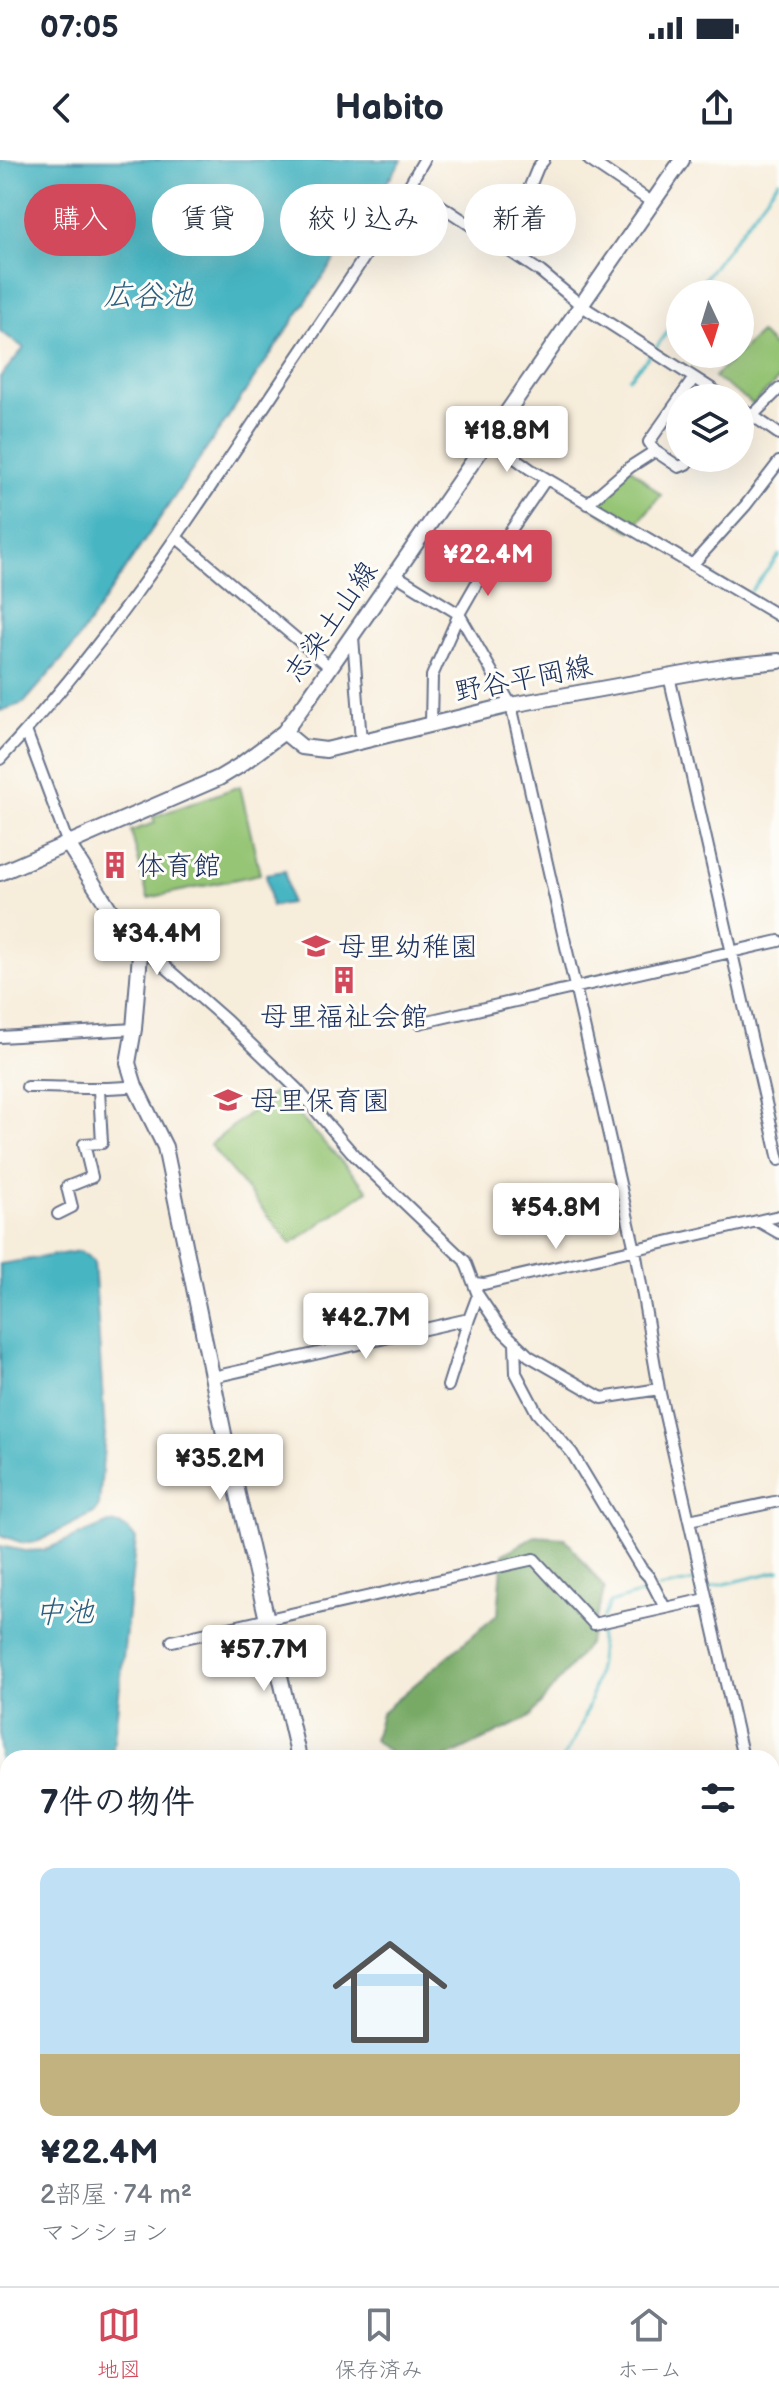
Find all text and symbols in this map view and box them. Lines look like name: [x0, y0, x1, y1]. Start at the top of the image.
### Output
text: 07:05: [40, 10, 118, 46]
icon: back: [40, 86, 84, 130]
icon: share: [695, 86, 739, 130]
text: Habito: [335, 87, 444, 130]
chip: 購入: [24, 184, 136, 256]
chip: 賃貸: [152, 184, 264, 256]
chip: 絞り込み: [280, 184, 448, 256]
chip: 新着: [464, 184, 576, 256]
water label: 広谷池: [103, 278, 194, 314]
north arrow: [666, 280, 754, 368]
map controls: [666, 280, 754, 472]
button: layers: [666, 384, 754, 472]
pin: ¥18.8M: [442, 406, 572, 474]
text: ¥18.8M: [464, 416, 550, 447]
pin: ¥22.4M: [423, 530, 553, 598]
text: ¥22.4M: [443, 540, 533, 571]
street label: 志染土山線: [278, 555, 385, 689]
street label: 野谷平岡線: [451, 650, 595, 709]
building icon: 体育館: [100, 850, 130, 880]
place label: 体育館: [137, 850, 221, 883]
pin: ¥34.4M: [92, 909, 222, 977]
text: ¥34.4M: [112, 919, 202, 950]
school or university icon: 母里幼稚園: [301, 931, 331, 961]
place label: 母里幼稚園: [338, 931, 478, 964]
building icon: 母里福祉会館: [329, 965, 359, 995]
place label: 母里福祉会館: [260, 1001, 428, 1034]
school or university icon: 母里保育園: [213, 1085, 243, 1115]
place label: 母里保育園: [250, 1085, 390, 1118]
pin: ¥54.8M: [491, 1183, 621, 1251]
text: ¥54.8M: [511, 1193, 601, 1224]
pin: ¥42.7M: [301, 1293, 431, 1361]
text: ¥42.7M: [321, 1303, 411, 1334]
pin: ¥35.2M: [155, 1434, 285, 1502]
text: ¥35.2M: [175, 1444, 265, 1475]
water label: 中池: [34, 1595, 95, 1631]
pin: ¥57.7M: [199, 1625, 329, 1693]
text: ¥57.7M: [220, 1635, 308, 1666]
icon: filters: [696, 1776, 740, 1820]
text: 7件の物件: [40, 1782, 195, 1823]
icon: home: [318, 1920, 462, 2064]
text: ¥22.4M: [40, 2132, 158, 2173]
text: 2部屋 · 74 m²: [40, 2180, 192, 2211]
text: マンション: [40, 2218, 169, 2249]
tab: 地図: [97, 2303, 141, 2384]
tab: 保存済み: [335, 2303, 423, 2384]
tab: ホーム: [617, 2303, 682, 2384]

